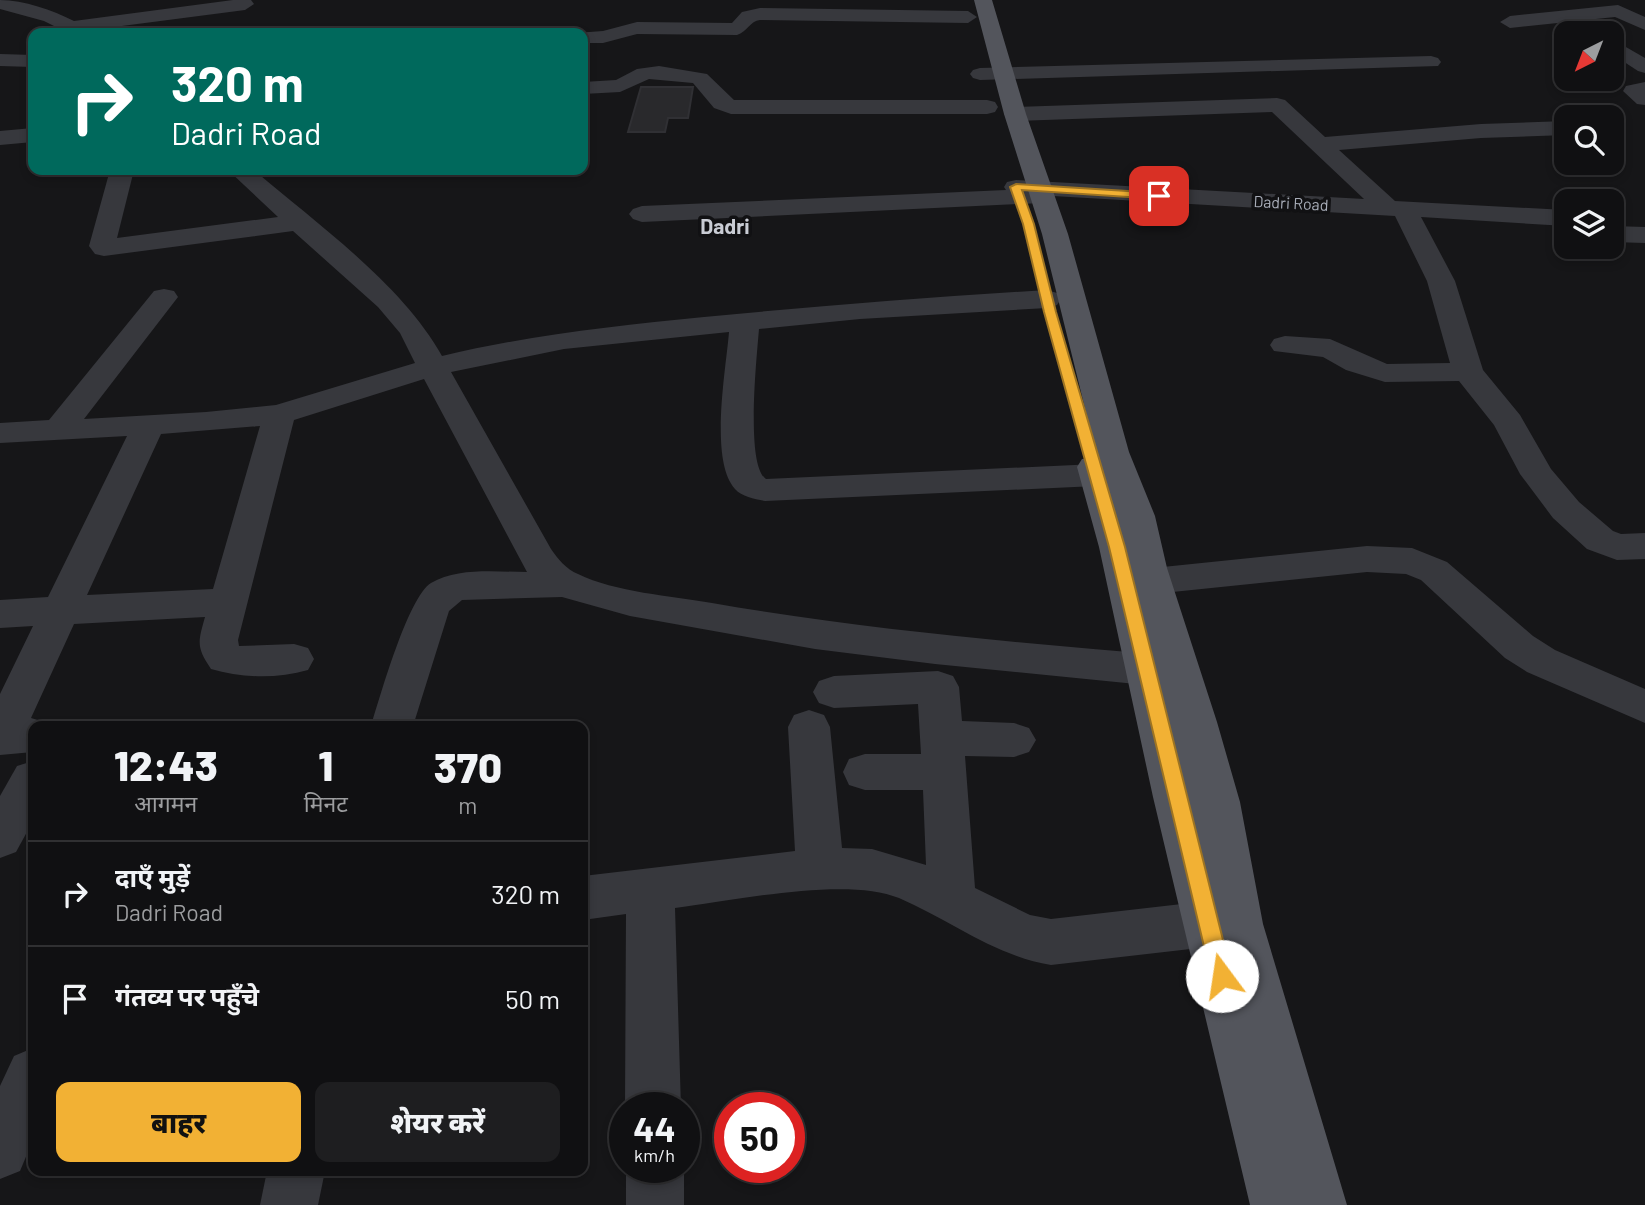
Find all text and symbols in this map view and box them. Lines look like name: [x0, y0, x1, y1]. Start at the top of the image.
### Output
north arrow: [1554, 21, 1624, 91]
map controls: [1554, 21, 1624, 259]
text: 320 m: [171, 53, 304, 112]
icon: right: [56, 56, 147, 147]
button: search: [1554, 105, 1624, 175]
text: Dadri Road: [171, 113, 321, 151]
pin: [1129, 166, 1189, 226]
icon: arrive: [1140, 177, 1178, 215]
button: layers: [1554, 189, 1624, 259]
street label: Dadri Road: [1253, 191, 1329, 214]
district label: Dadri: [700, 213, 750, 238]
text: 12:43: [114, 739, 218, 789]
text: 1: [318, 739, 333, 789]
text: 370: [434, 741, 502, 791]
text: आगमन: [134, 789, 197, 817]
text: मिनट: [304, 789, 348, 817]
text: m: [458, 791, 477, 819]
text: दाएँ मुड़ें: [115, 861, 190, 892]
icon: right: [56, 875, 94, 913]
text: 320 m: [491, 878, 560, 909]
text: Dadri Road: [115, 898, 223, 926]
position arrow: [1185, 939, 1259, 1013]
icon: arrive: [56, 980, 94, 1018]
text: गंतव्य पर पहुँचे: [115, 980, 259, 1011]
text: 50 m: [505, 983, 560, 1014]
button: बाहर: [56, 1082, 301, 1162]
button: शेयर करें: [315, 1082, 560, 1162]
speed limit sign: 50: [714, 1092, 805, 1183]
text: 44: [633, 1107, 676, 1149]
text: km/h: [634, 1144, 675, 1166]

